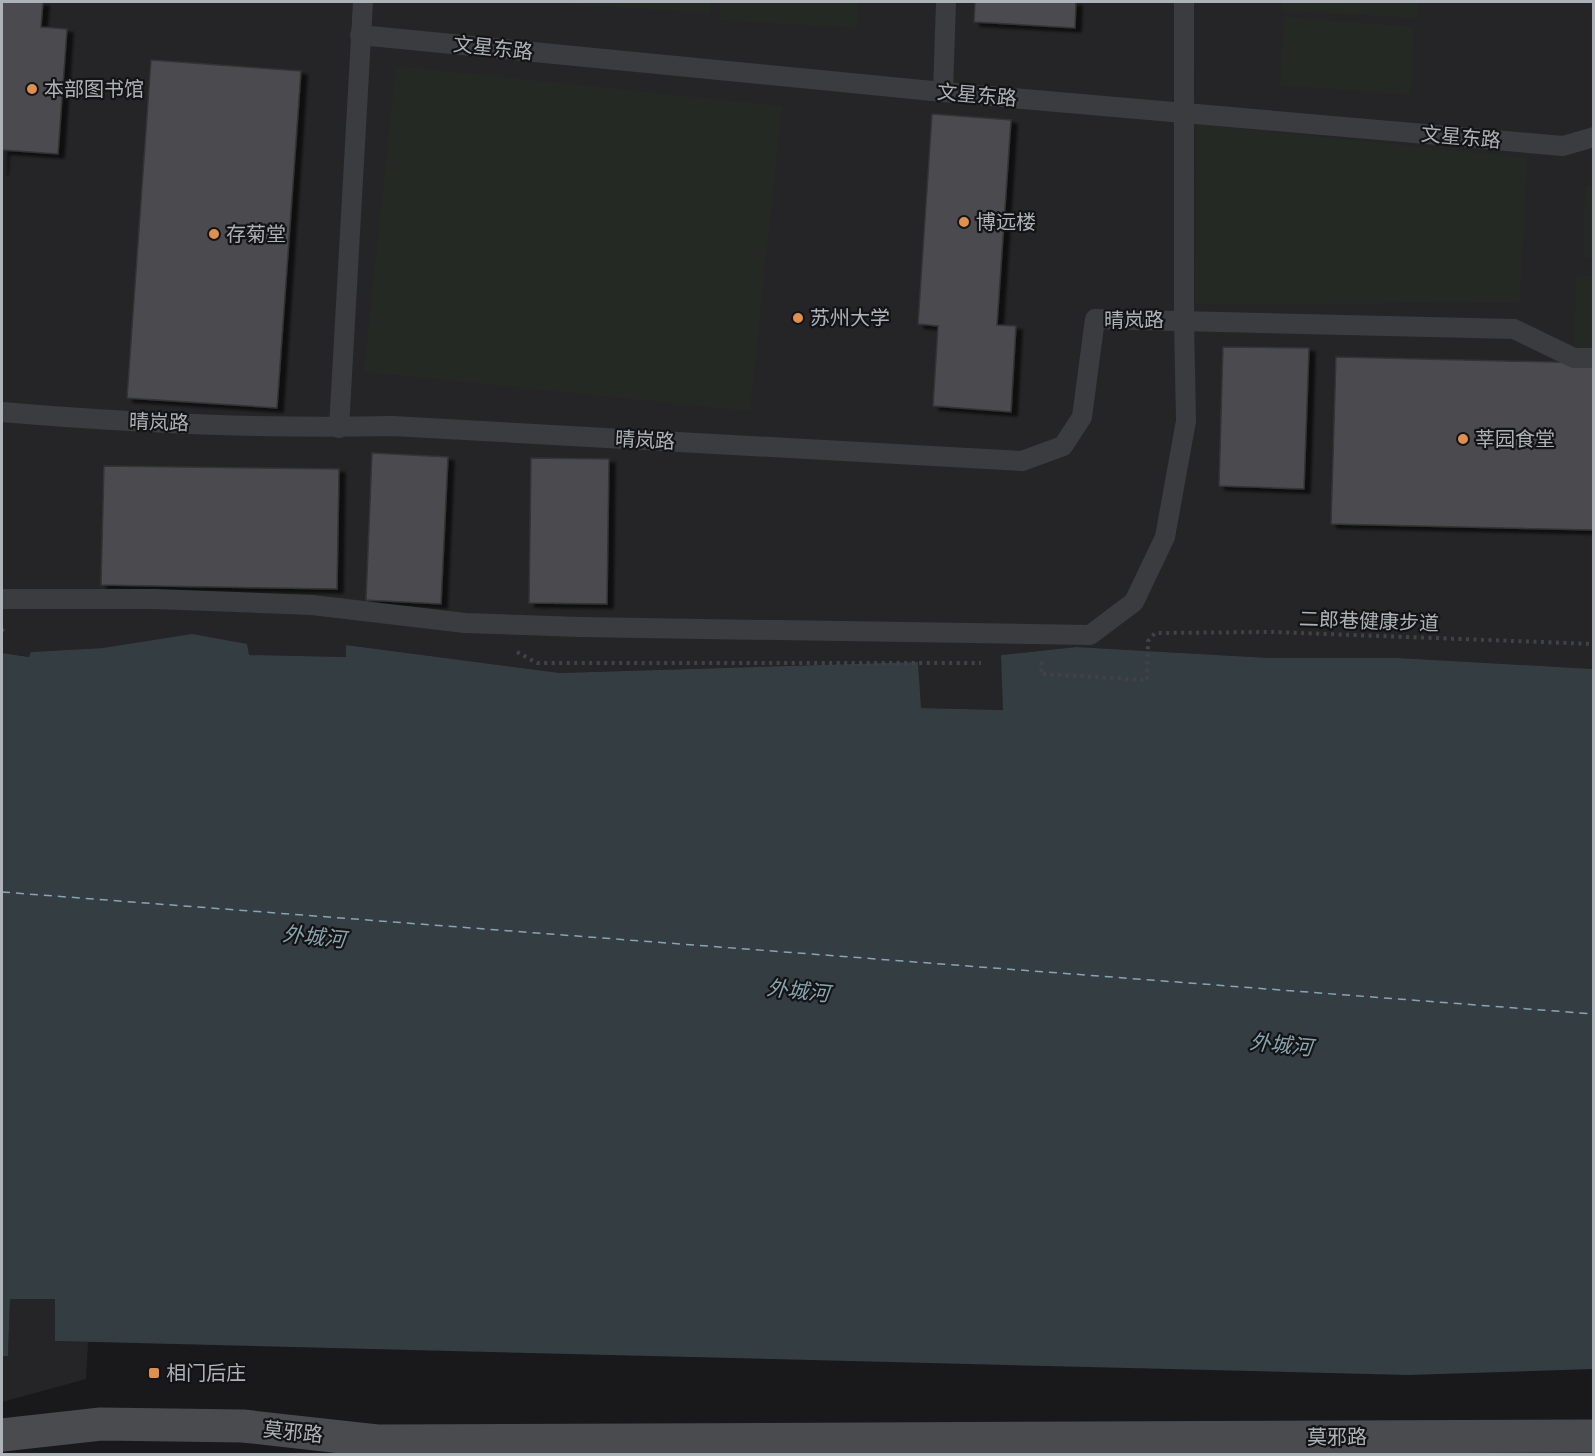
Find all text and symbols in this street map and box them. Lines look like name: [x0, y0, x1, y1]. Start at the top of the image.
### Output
street label: 文星东路: [452, 32, 534, 64]
place label: 本部图书馆: [44, 77, 144, 101]
street label: 文星东路: [936, 80, 1018, 110]
marker: 本部图书馆: [25, 82, 39, 96]
street label: 文星东路: [1420, 122, 1502, 152]
place label: 博远楼: [976, 210, 1036, 234]
marker: 博远楼: [957, 215, 971, 229]
place label: 存菊堂: [226, 222, 286, 246]
marker: 存菊堂: [207, 227, 221, 241]
place label: 苏州大学: [810, 306, 890, 330]
street label: 晴岚路: [1104, 308, 1164, 332]
marker: 苏州大学: [791, 311, 805, 325]
street label: 晴岚路: [129, 409, 189, 435]
street label: 晴岚路: [614, 426, 676, 454]
place label: 莘园食堂: [1475, 427, 1555, 451]
marker: 莘园食堂: [1456, 432, 1470, 446]
street label: 二郎巷健康步道: [1299, 607, 1439, 635]
water label: 外城河: [281, 922, 351, 953]
water label: 外城河: [765, 976, 835, 1007]
water label: 外城河: [1248, 1030, 1318, 1061]
place label: 相门后庄: [166, 1361, 246, 1385]
marker: 相门后庄: [147, 1366, 161, 1380]
street label: 莫邪路: [262, 1417, 324, 1447]
street label: 莫邪路: [1307, 1425, 1367, 1449]

